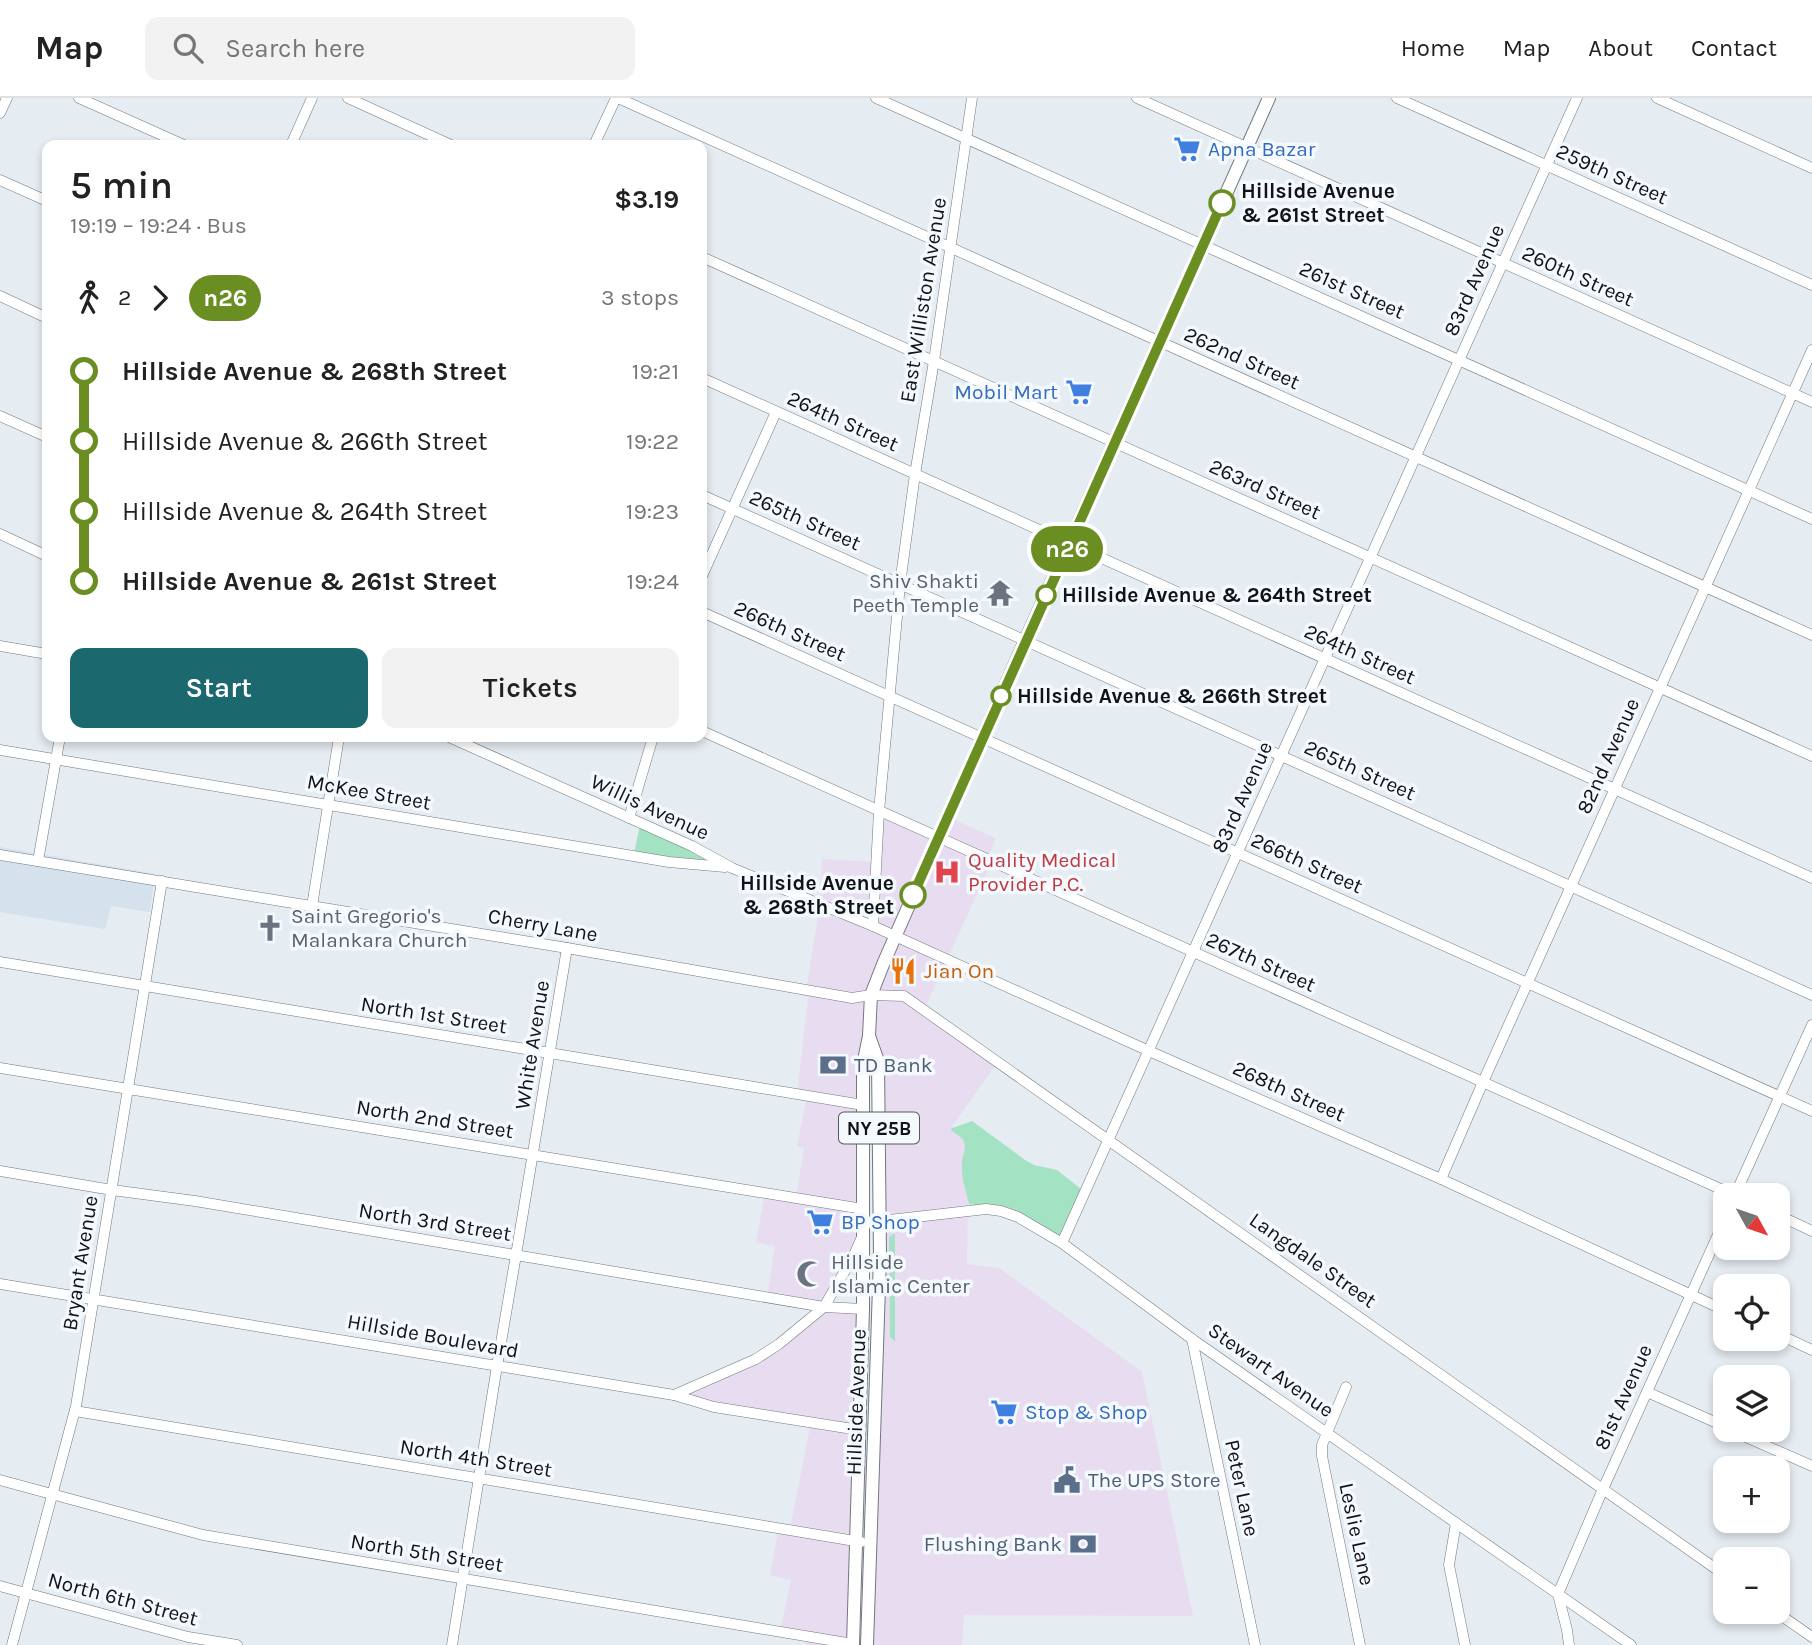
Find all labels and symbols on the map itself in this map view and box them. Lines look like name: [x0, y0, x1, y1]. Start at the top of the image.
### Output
supermarket icon: Apna Bazar: [1172, 134, 1202, 164]
place label: Apna Bazar: [1208, 137, 1316, 161]
street label: 259th Street: [1553, 139, 1672, 209]
place label: Hillside Avenue & 261st Street: [1241, 179, 1395, 227]
marker: Hillside Avenue & 261st Street: [1209, 190, 1235, 216]
street label: East Williston Avenue: [895, 196, 951, 404]
street label: 83rd Avenue: [1439, 221, 1509, 339]
street label: 260th Street: [1518, 241, 1638, 311]
street label: 261st Street: [1296, 256, 1408, 324]
street label: 262nd Street: [1180, 322, 1304, 394]
supermarket icon: Mobil Mart: [1064, 377, 1094, 407]
place label: Mobil Mart: [954, 380, 1058, 404]
street label: 264th Street: [784, 386, 902, 456]
street label: 263rd Street: [1206, 454, 1324, 524]
street label: 265th Street: [746, 485, 864, 555]
line badge: n26: [1027, 526, 1107, 572]
place label: Shiv Shakti Peeth Temple: [852, 569, 979, 617]
temple icon: Shiv Shakti Peeth Temple: [985, 578, 1015, 608]
place label: Hillside Avenue & 264th Street: [1062, 583, 1372, 607]
marker: Hillside Avenue & 264th Street: [1036, 585, 1056, 605]
street label: 266th Street: [731, 596, 850, 666]
street label: 264th Street: [1301, 619, 1419, 689]
place label: Hillside Avenue & 266th Street: [1017, 684, 1327, 708]
marker: Hillside Avenue & 266th Street: [991, 686, 1011, 706]
street label: 82nd Avenue: [1572, 694, 1644, 818]
street label: 265th Street: [1301, 735, 1419, 805]
street label: 83rd Avenue: [1207, 738, 1277, 856]
street label: McKee Street: [305, 769, 433, 815]
street label: Willis Avenue: [587, 769, 713, 845]
street label: 266th Street: [1248, 828, 1367, 898]
place label: Quality Medical Provider P.C.: [968, 848, 1116, 896]
hospital icon: Quality Medical Provider P.C.: [932, 857, 962, 887]
place label: Hillside Avenue & 268th Street: [740, 871, 894, 919]
marker: Hillside Avenue & 268th Street: [900, 882, 926, 908]
place label: Saint Gregorio's Malankara Church: [291, 904, 467, 952]
street label: Cherry Lane: [486, 904, 600, 946]
church icon: Saint Gregorio's Malankara Church: [255, 913, 285, 943]
street label: 267th Street: [1203, 927, 1320, 997]
restaurant icon: Jian On: [888, 956, 918, 986]
place label: Jian On: [924, 959, 994, 983]
street label: White Avenue: [510, 979, 554, 1111]
street label: North 1st Street: [359, 992, 509, 1038]
bank icon: TD Bank: [818, 1050, 848, 1080]
place label: TD Bank: [854, 1053, 933, 1077]
street label: 268th Street: [1229, 1056, 1349, 1126]
street label: North 2nd Street: [355, 1095, 515, 1143]
road number: NY 25B: [839, 1112, 919, 1144]
north arrow: [1713, 1183, 1790, 1260]
street label: Bryant Avenue: [57, 1194, 103, 1332]
street label: North 3rd Street: [357, 1198, 513, 1246]
supermarket icon: BP Shop: [805, 1207, 835, 1237]
street label: Langdale Street: [1245, 1207, 1381, 1313]
place label: BP Shop: [841, 1210, 920, 1234]
place label: Hillside Islamic Center: [831, 1250, 970, 1298]
mosque icon: Hillside Islamic Center: [795, 1259, 825, 1289]
street label: Hillside Boulevard: [345, 1309, 521, 1363]
street label: Stewart Avenue: [1204, 1318, 1338, 1422]
street label: Hillside Avenue: [841, 1328, 871, 1476]
street label: 81st Avenue: [1589, 1341, 1657, 1453]
supermarket icon: Stop & Shop: [989, 1397, 1019, 1427]
place label: Stop & Shop: [1025, 1400, 1148, 1424]
street label: North 4th Street: [398, 1434, 554, 1482]
street label: Peter Lane: [1220, 1437, 1264, 1539]
public building icon: The UPS Store: [1052, 1465, 1082, 1495]
place label: The UPS Store: [1088, 1468, 1220, 1492]
street label: Leslie Lane: [1334, 1480, 1380, 1588]
street label: North 5th Street: [349, 1529, 505, 1577]
bank icon: Flushing Bank: [1068, 1529, 1098, 1559]
place label: Flushing Bank: [924, 1532, 1062, 1556]
street label: North 6th Street: [45, 1567, 201, 1631]

